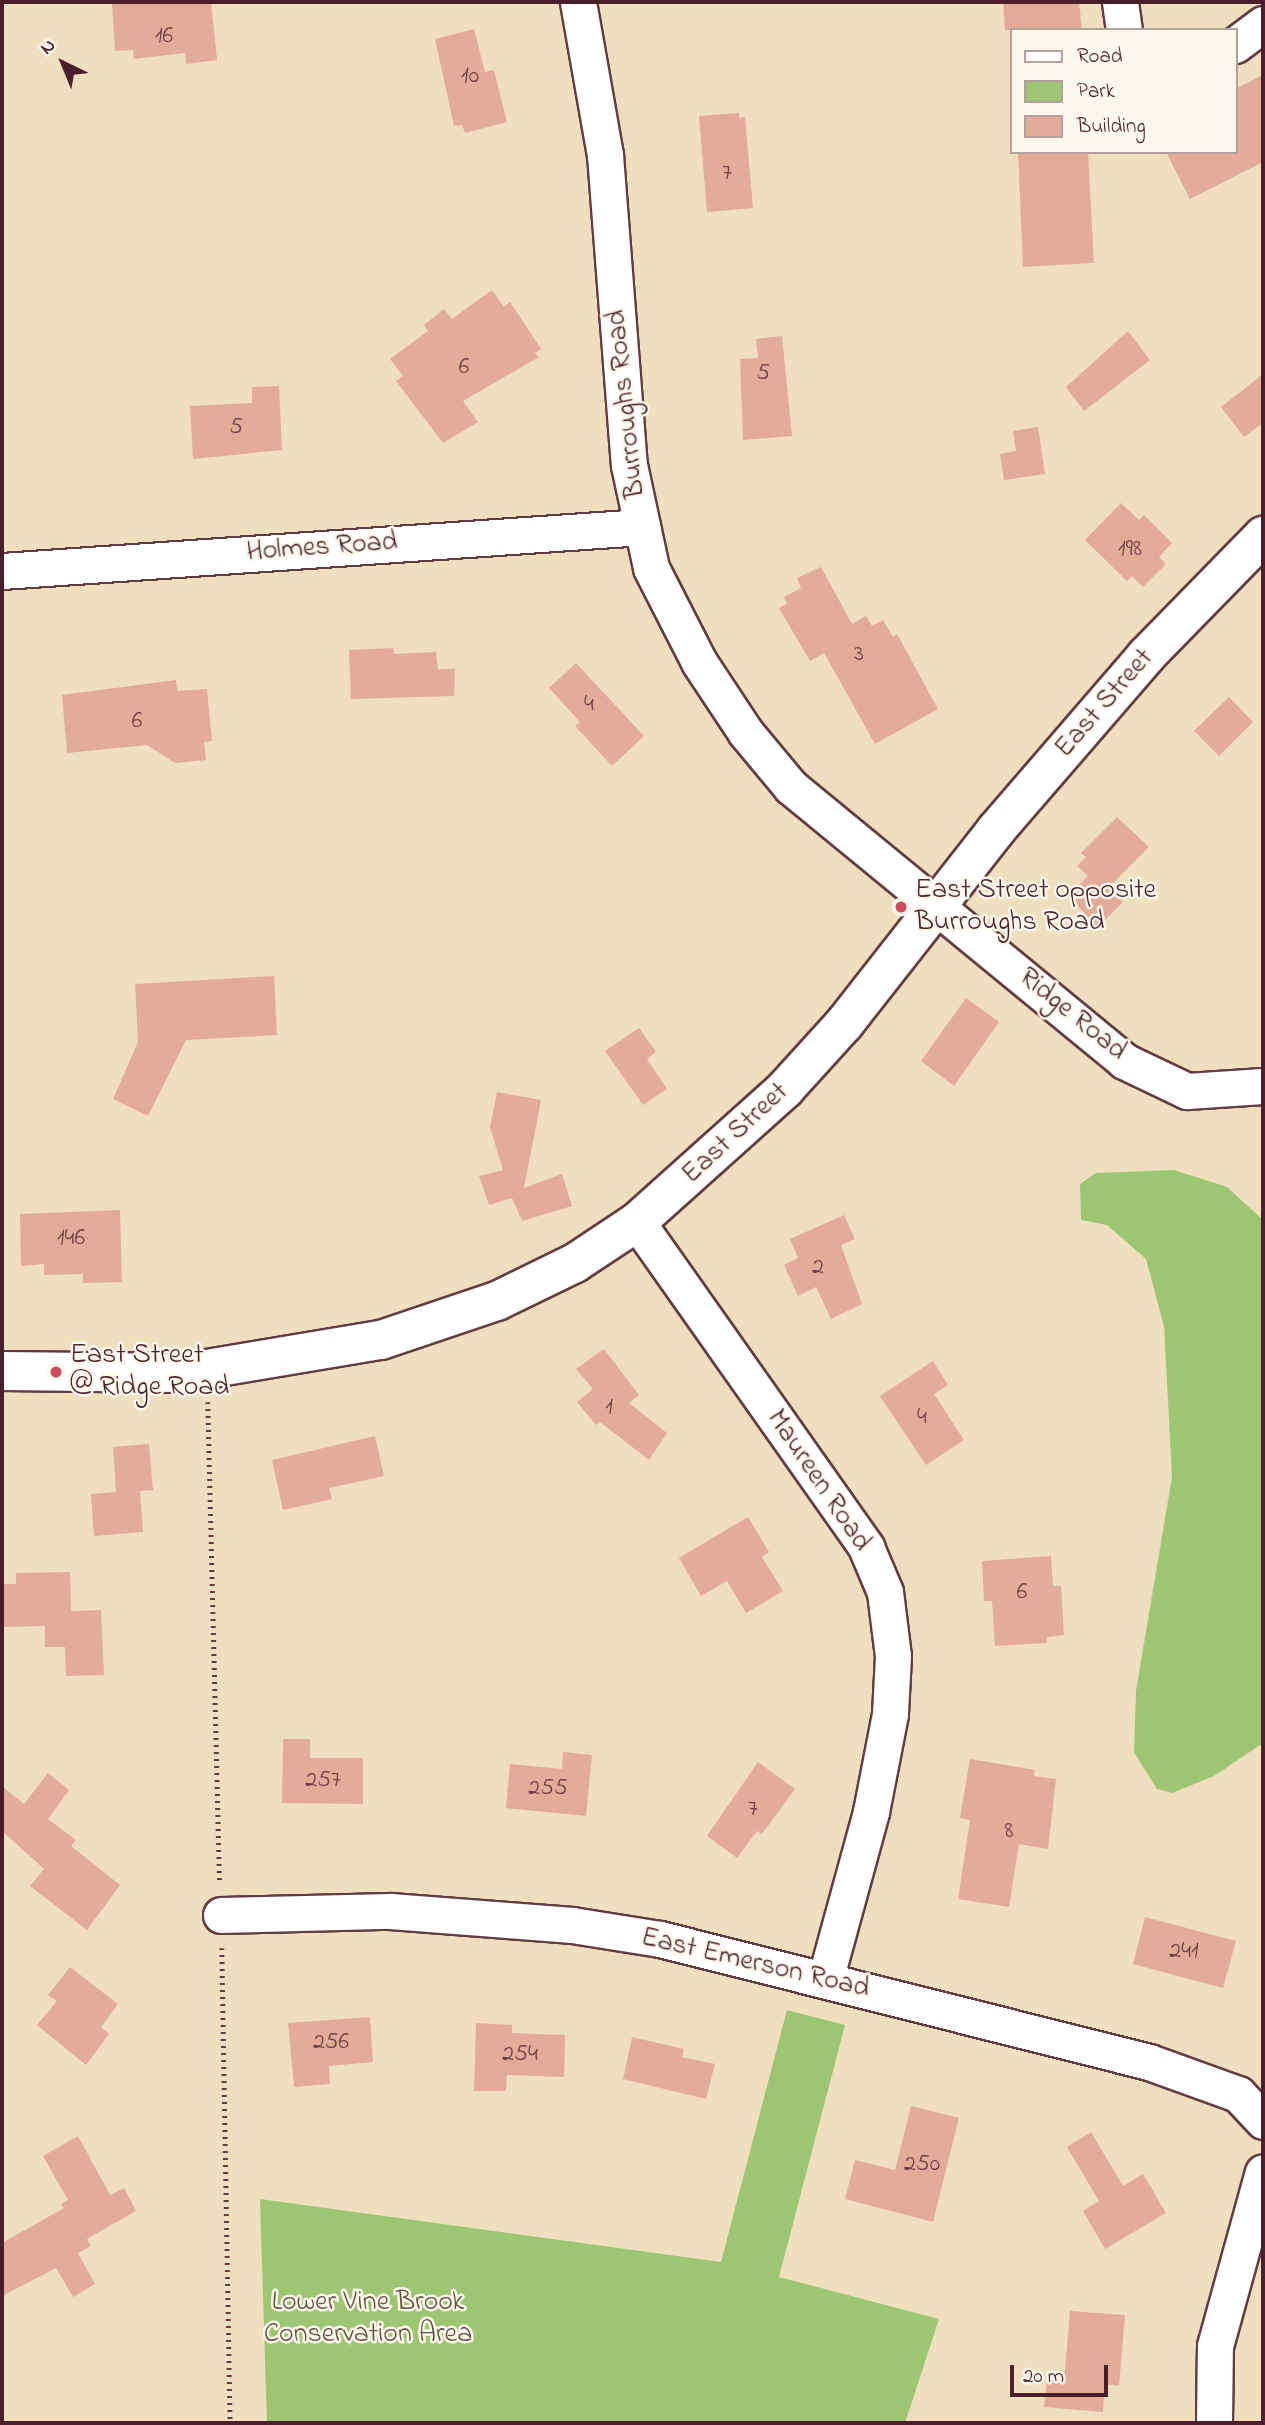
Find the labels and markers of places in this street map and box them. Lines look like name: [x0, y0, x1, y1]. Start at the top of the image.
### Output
place label: East Street opposite Burroughs Road: [915, 874, 1156, 940]
marker: East Street opposite Burroughs Road: [893, 899, 909, 915]
place label: East Street @ Ridge Road: [70, 1339, 229, 1405]
marker: East Street @ Ridge Road: [48, 1364, 64, 1380]

